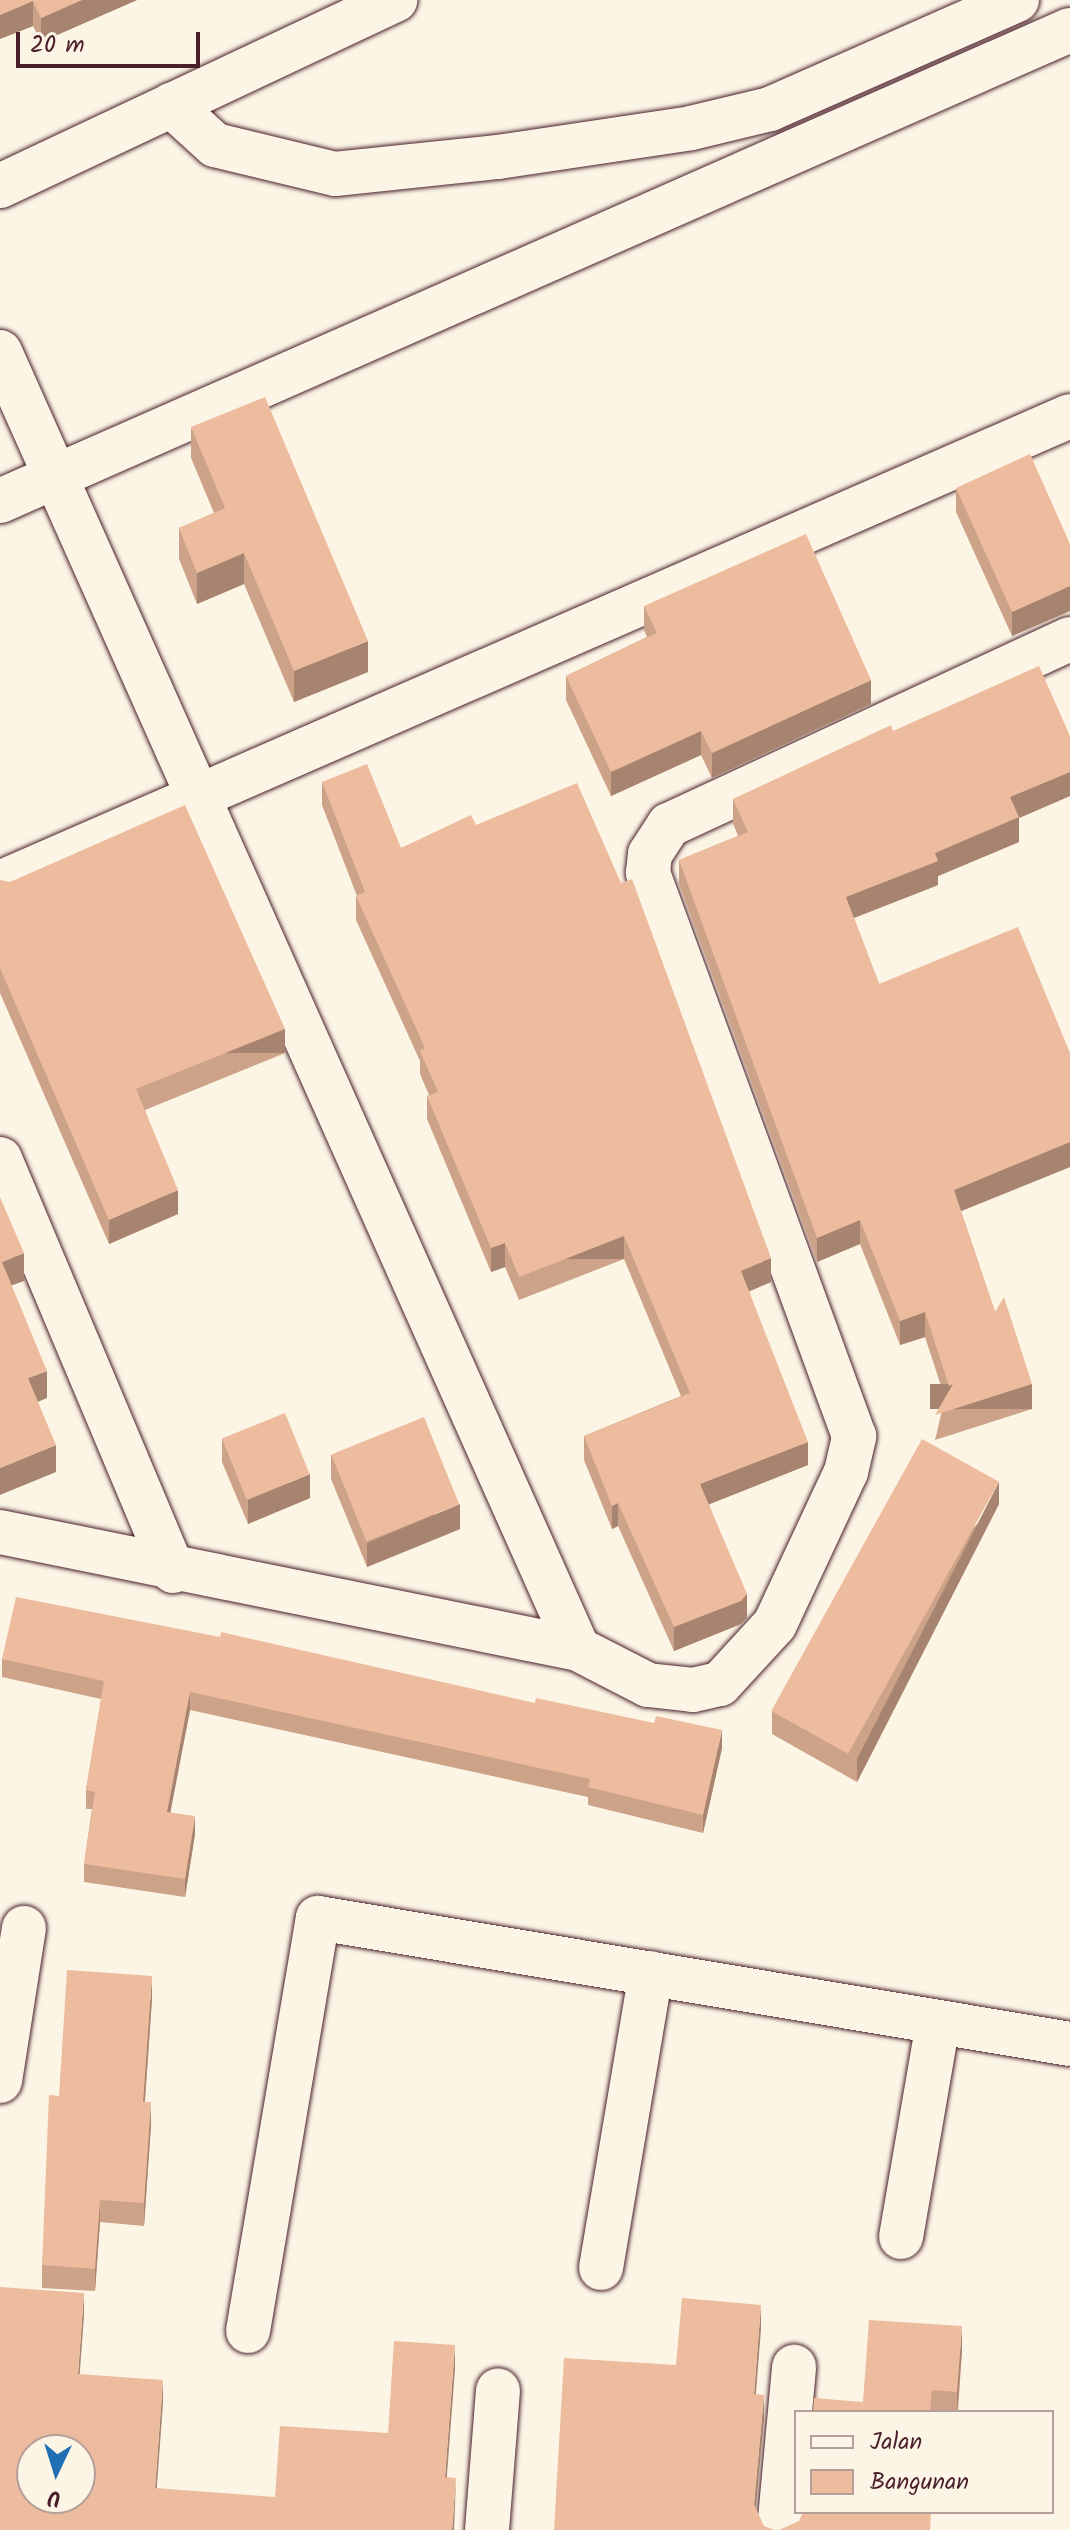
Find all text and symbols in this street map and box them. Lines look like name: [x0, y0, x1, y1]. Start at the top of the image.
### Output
scale bar: [20, 16, 204, 66]
text: 20 m: [30, 26, 85, 65]
legend: [794, 2410, 1054, 2514]
text: Jalan: [870, 2423, 922, 2462]
north arrow: [16, 2434, 96, 2514]
text: Bangunan: [870, 2463, 969, 2502]
text: U: [47, 2479, 62, 2514]

